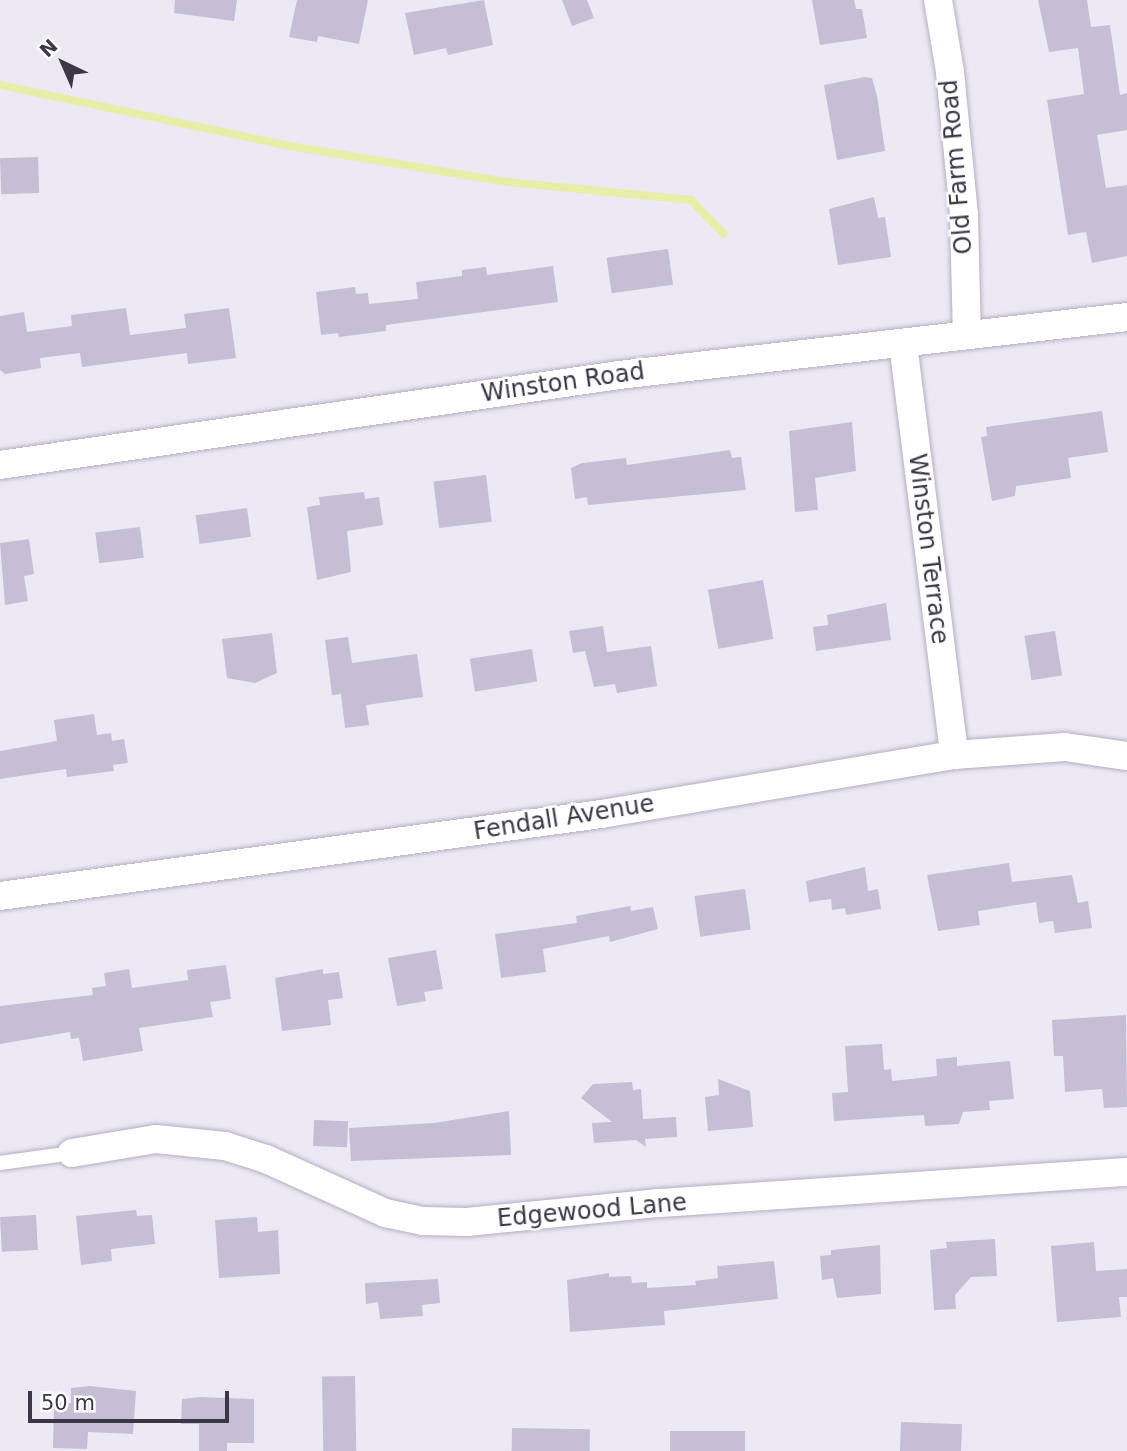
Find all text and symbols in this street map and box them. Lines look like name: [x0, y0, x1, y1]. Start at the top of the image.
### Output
north arrow: [28, 28, 98, 98]
text: N: [35, 34, 62, 61]
street label: Old Farm Road: [935, 78, 979, 256]
street label: Winston Road: [479, 357, 647, 409]
street label: Winston Terrace: [902, 452, 954, 646]
street label: Fendall Avenue: [472, 789, 656, 847]
street label: Edgewood Lane: [496, 1188, 688, 1234]
scale bar: [32, 1378, 233, 1422]
text: 50 m: [41, 1391, 95, 1415]

